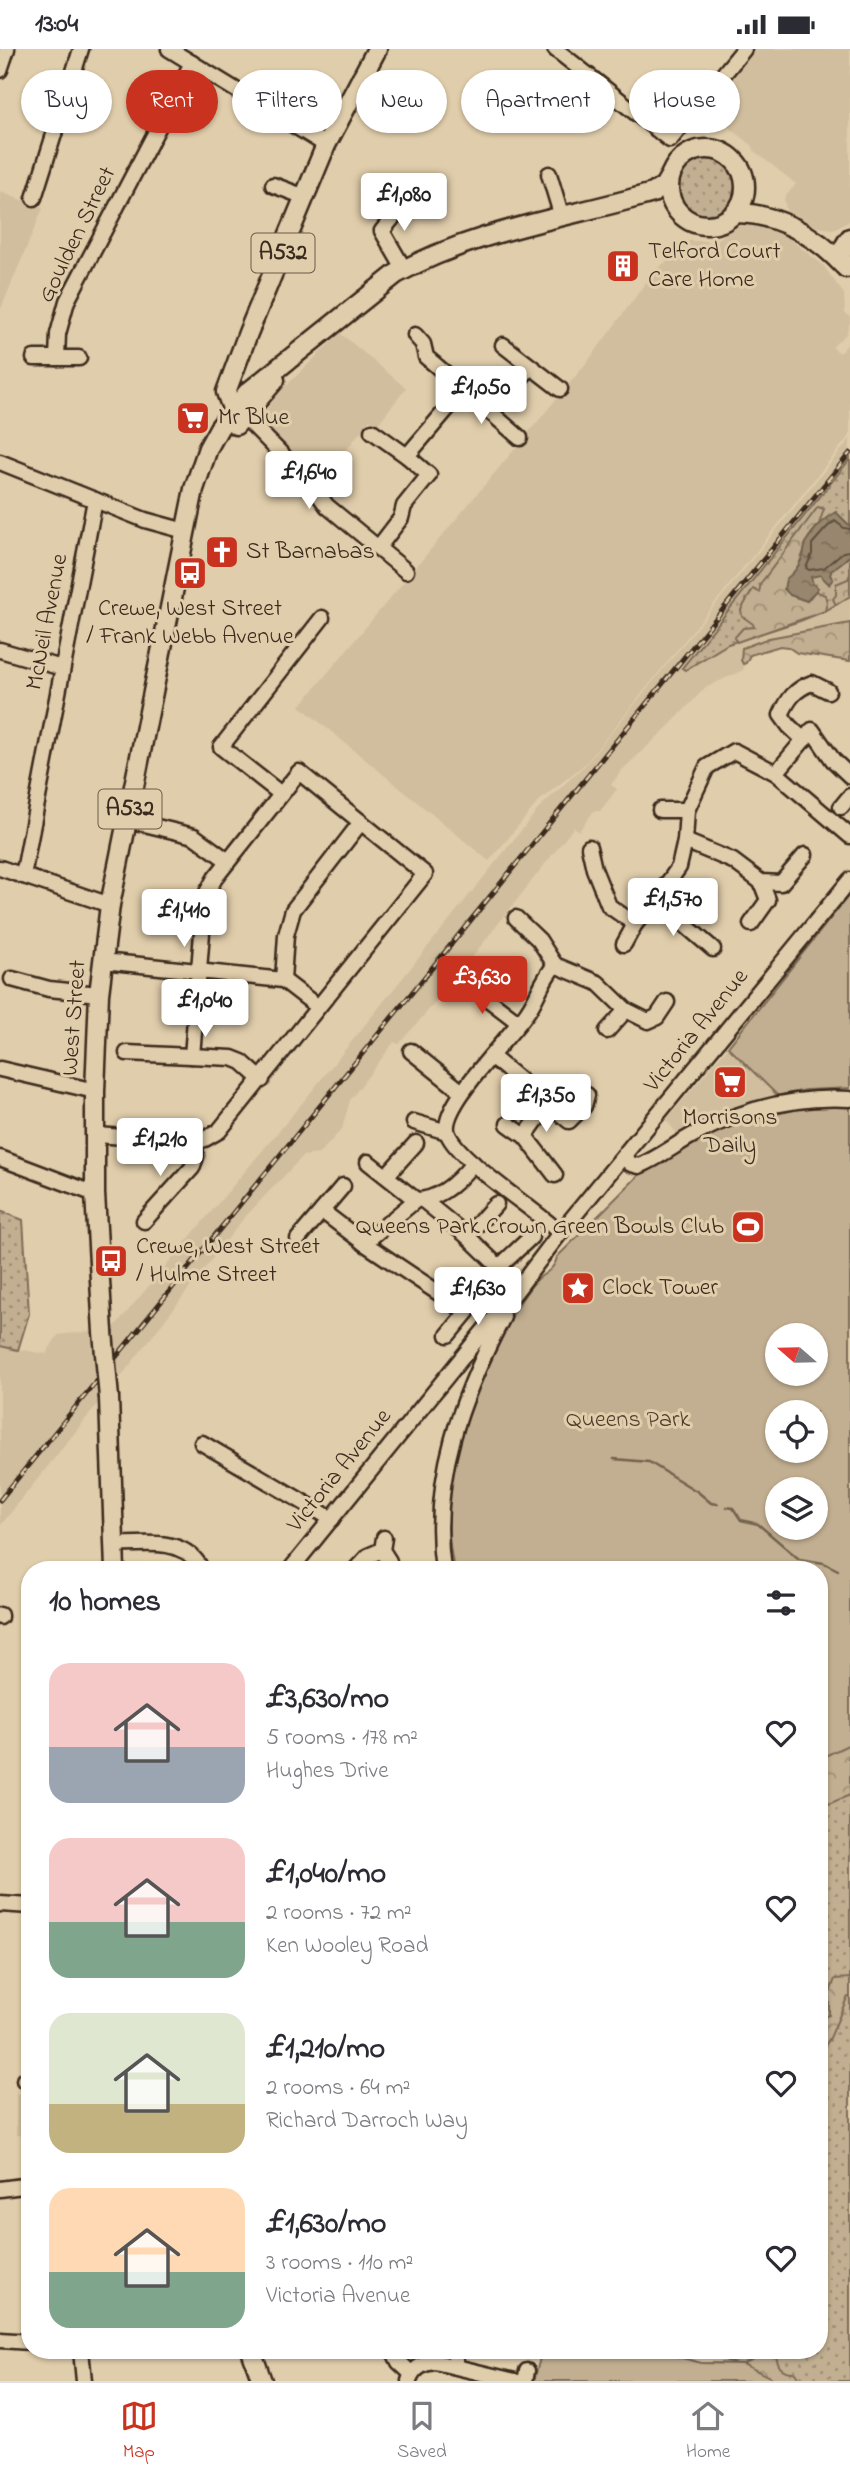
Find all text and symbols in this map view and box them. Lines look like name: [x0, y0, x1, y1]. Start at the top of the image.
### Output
text: 13:04: [35, 6, 78, 44]
chip: Buy: [21, 70, 112, 133]
chip: Rent: [126, 70, 218, 133]
chip: Filters: [232, 70, 342, 133]
chip: New: [356, 70, 447, 133]
chip: Apartment: [461, 70, 615, 133]
chip: House: [629, 70, 740, 133]
street label: Goulden Street: [30, 161, 126, 309]
pin: £1,080: [347, 173, 461, 233]
text: £1,080: [377, 179, 431, 212]
road number: A532: [252, 233, 314, 273]
place label: Telford Court Care Home: [648, 235, 780, 298]
building icon: Telford Court Care Home: [604, 247, 642, 285]
pin: £1,050: [424, 367, 538, 426]
text: £1,050: [452, 372, 510, 405]
supermarket icon: Mr Blue: [174, 399, 212, 437]
place label: Mr Blue: [218, 401, 289, 436]
pin: £1,640: [252, 451, 366, 511]
text: £1,640: [281, 457, 337, 490]
church icon: St Barnabas: [203, 533, 241, 571]
place label: St Barnabas: [246, 535, 375, 570]
street label: McNeil Avenue: [18, 551, 78, 693]
bus stop icon: Crewe, West Street / Frank Webb Avenue: [171, 554, 209, 592]
place label: Crewe, West Street / Frank Webb Avenue: [86, 592, 294, 655]
road number: A532: [99, 789, 162, 829]
pin: £1,570: [616, 879, 730, 938]
text: £1,570: [644, 884, 702, 917]
pin: £1,410: [127, 890, 241, 949]
text: £1,410: [158, 895, 210, 928]
pin: £3,630: [425, 957, 539, 1016]
street label: West Street: [53, 959, 97, 1077]
street label: Victoria Avenue: [635, 961, 758, 1101]
text: £3,630: [453, 962, 511, 995]
pin: £1,040: [148, 979, 262, 1039]
text: £1,040: [177, 985, 233, 1018]
supermarket icon: Morrisons Daily: [711, 1063, 749, 1101]
pin: £1,350: [489, 1075, 603, 1134]
text: £1,350: [517, 1080, 575, 1113]
place label: Morrisons Daily: [683, 1101, 778, 1165]
pin: £1,210: [103, 1119, 217, 1178]
text: £1,210: [133, 1124, 187, 1157]
sports icon: Queens Park Crown Green Bowls Club: [729, 1208, 767, 1246]
place label: Queens Park Crown Green Bowls Club: [356, 1210, 724, 1245]
place label: Crewe, West Street / Hulme Street: [136, 1230, 320, 1293]
bus stop icon: Crewe, West Street / Hulme Street: [92, 1242, 130, 1280]
pin: £1,630: [421, 1267, 535, 1327]
place icon: Clock Tower: [559, 1269, 597, 1307]
place label: Clock Tower: [602, 1271, 719, 1306]
text: £1,630: [450, 1273, 506, 1306]
north arrow: [765, 1323, 828, 1386]
map controls: [765, 1323, 828, 1540]
button: locate: [765, 1400, 828, 1463]
street label: Victoria Avenue: [278, 1401, 401, 1541]
park label: Queens Park: [566, 1403, 690, 1438]
button: layers: [765, 1477, 828, 1540]
text: 10 homes: [49, 1581, 161, 1625]
icon: filters: [762, 1584, 800, 1622]
text: £3,630/mo: [266, 1678, 389, 1722]
icon: home: [105, 1691, 189, 1775]
icon: heart: [762, 1714, 800, 1752]
text: 5 rooms · 178 m²: [266, 1722, 418, 1755]
text: Hughes Drive: [266, 1755, 389, 1788]
text: £1,040/mo: [266, 1853, 386, 1897]
icon: home: [105, 1866, 189, 1950]
icon: heart: [762, 1889, 800, 1927]
text: 2 rooms · 72 m²: [266, 1897, 412, 1930]
text: Ken Wooley Road: [266, 1930, 428, 1963]
text: £1,210/mo: [266, 2028, 385, 2072]
icon: home: [105, 2041, 189, 2125]
icon: heart: [762, 2064, 800, 2102]
text: 2 rooms · 64 m²: [266, 2072, 410, 2105]
text: Richard Darroch Way: [266, 2105, 468, 2138]
text: £1,630/mo: [266, 2203, 386, 2247]
icon: home: [105, 2216, 189, 2300]
icon: heart: [762, 2239, 800, 2277]
text: 3 rooms · 110 m²: [266, 2247, 413, 2280]
text: Victoria Avenue: [266, 2280, 410, 2313]
tab: Map: [120, 2397, 158, 2466]
tab: Saved: [397, 2397, 447, 2466]
tab: Home: [686, 2397, 730, 2466]

